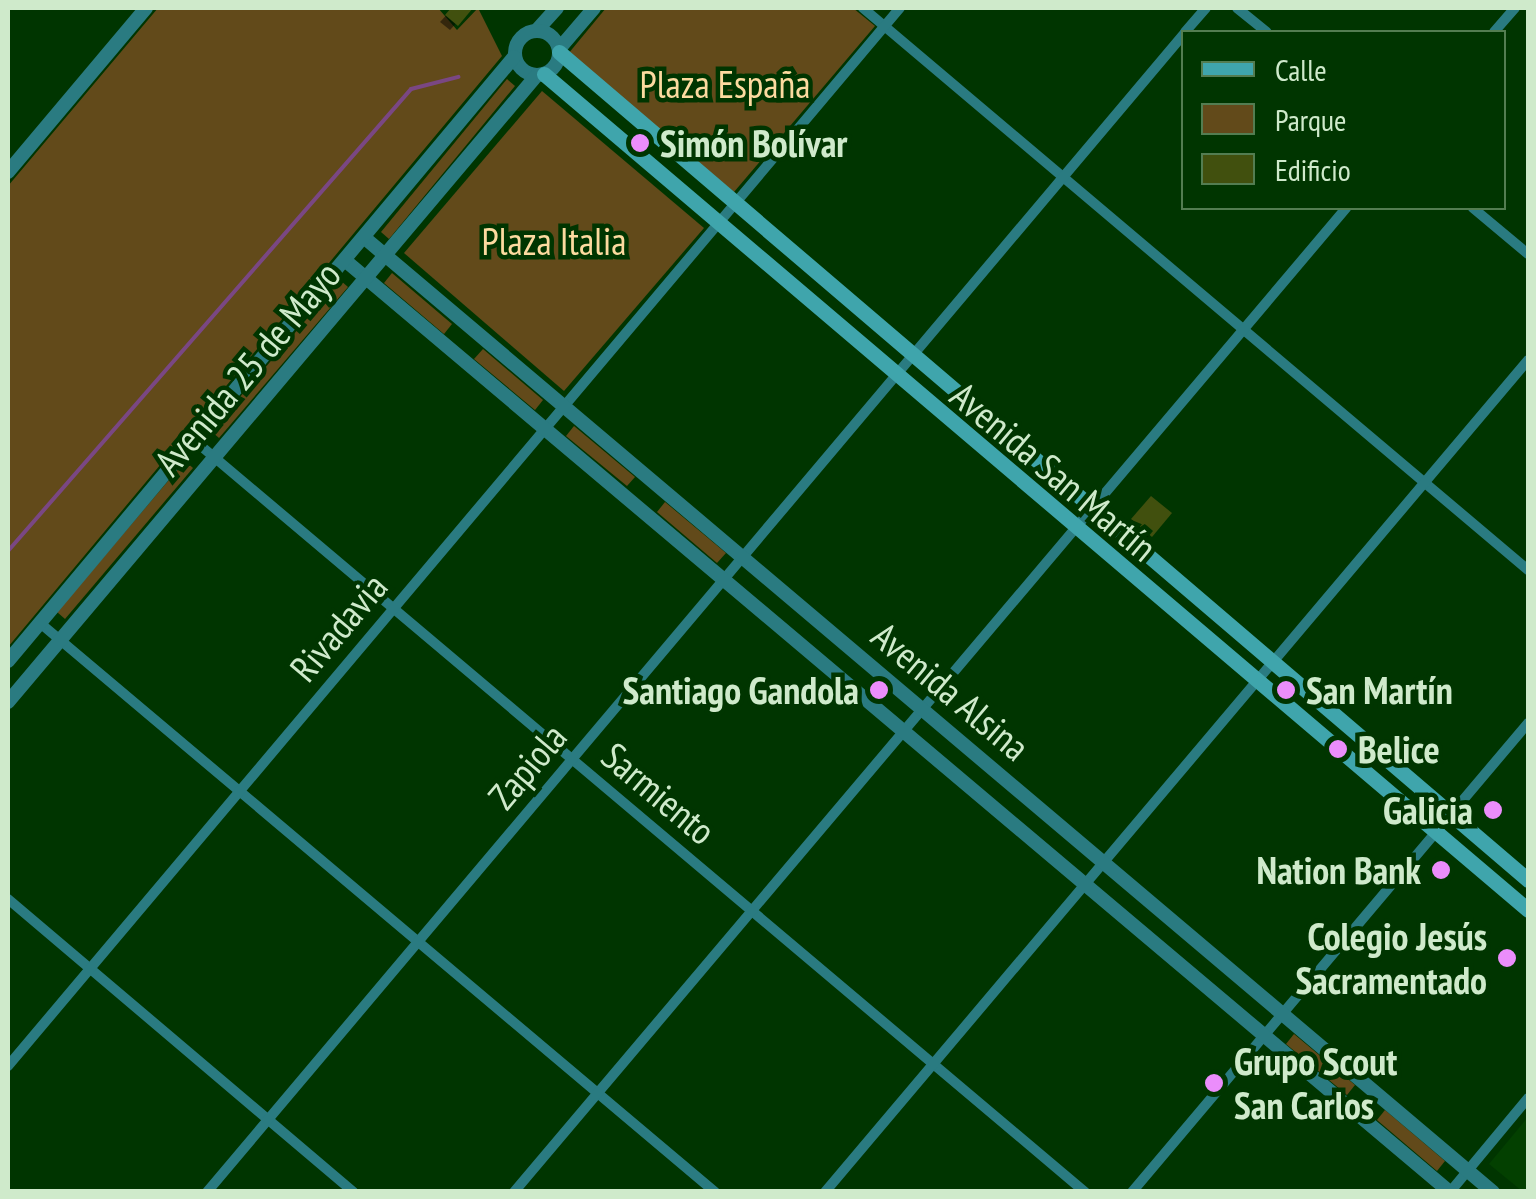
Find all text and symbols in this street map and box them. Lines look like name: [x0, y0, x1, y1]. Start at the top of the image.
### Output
legend: [1181, 30, 1506, 210]
text: Calle: [1275, 50, 1327, 89]
park label: Plaza España: [640, 61, 810, 107]
text: Parque: [1275, 100, 1346, 139]
place label: Simón Bolívar: [660, 120, 847, 166]
marker: Simón Bolívar: [629, 132, 651, 154]
text: Edificio: [1275, 150, 1351, 189]
park label: Plaza Italia: [482, 218, 626, 264]
street label: Avenida 25 de Mayo: [145, 252, 349, 484]
street label: Avenida San Martín: [942, 372, 1166, 570]
street label: Rivadavia: [280, 564, 396, 690]
street label: Avenida Alsina: [863, 612, 1039, 770]
place label: Santiago Gandola: [622, 667, 859, 713]
place label: San Martín: [1306, 667, 1453, 713]
marker: Santiago Gandola: [868, 679, 890, 701]
marker: San Martín: [1275, 679, 1297, 701]
street label: Zapiola: [479, 714, 575, 818]
place label: Belice: [1358, 726, 1440, 772]
street label: Sarmiento: [593, 733, 725, 853]
marker: Belice: [1327, 738, 1349, 760]
place label: Galicia: [1383, 787, 1473, 833]
marker: Galicia: [1482, 799, 1504, 821]
place label: Nation Bank: [1256, 847, 1421, 893]
marker: Nation Bank: [1430, 859, 1452, 881]
place label: Colegio Jesús Sacramentado: [1295, 913, 1487, 1002]
marker: Colegio Jesús Sacramentado: [1496, 947, 1518, 969]
place label: Grupo Scout San Carlos: [1234, 1038, 1397, 1128]
marker: Grupo Scout San Carlos: [1203, 1072, 1225, 1094]

